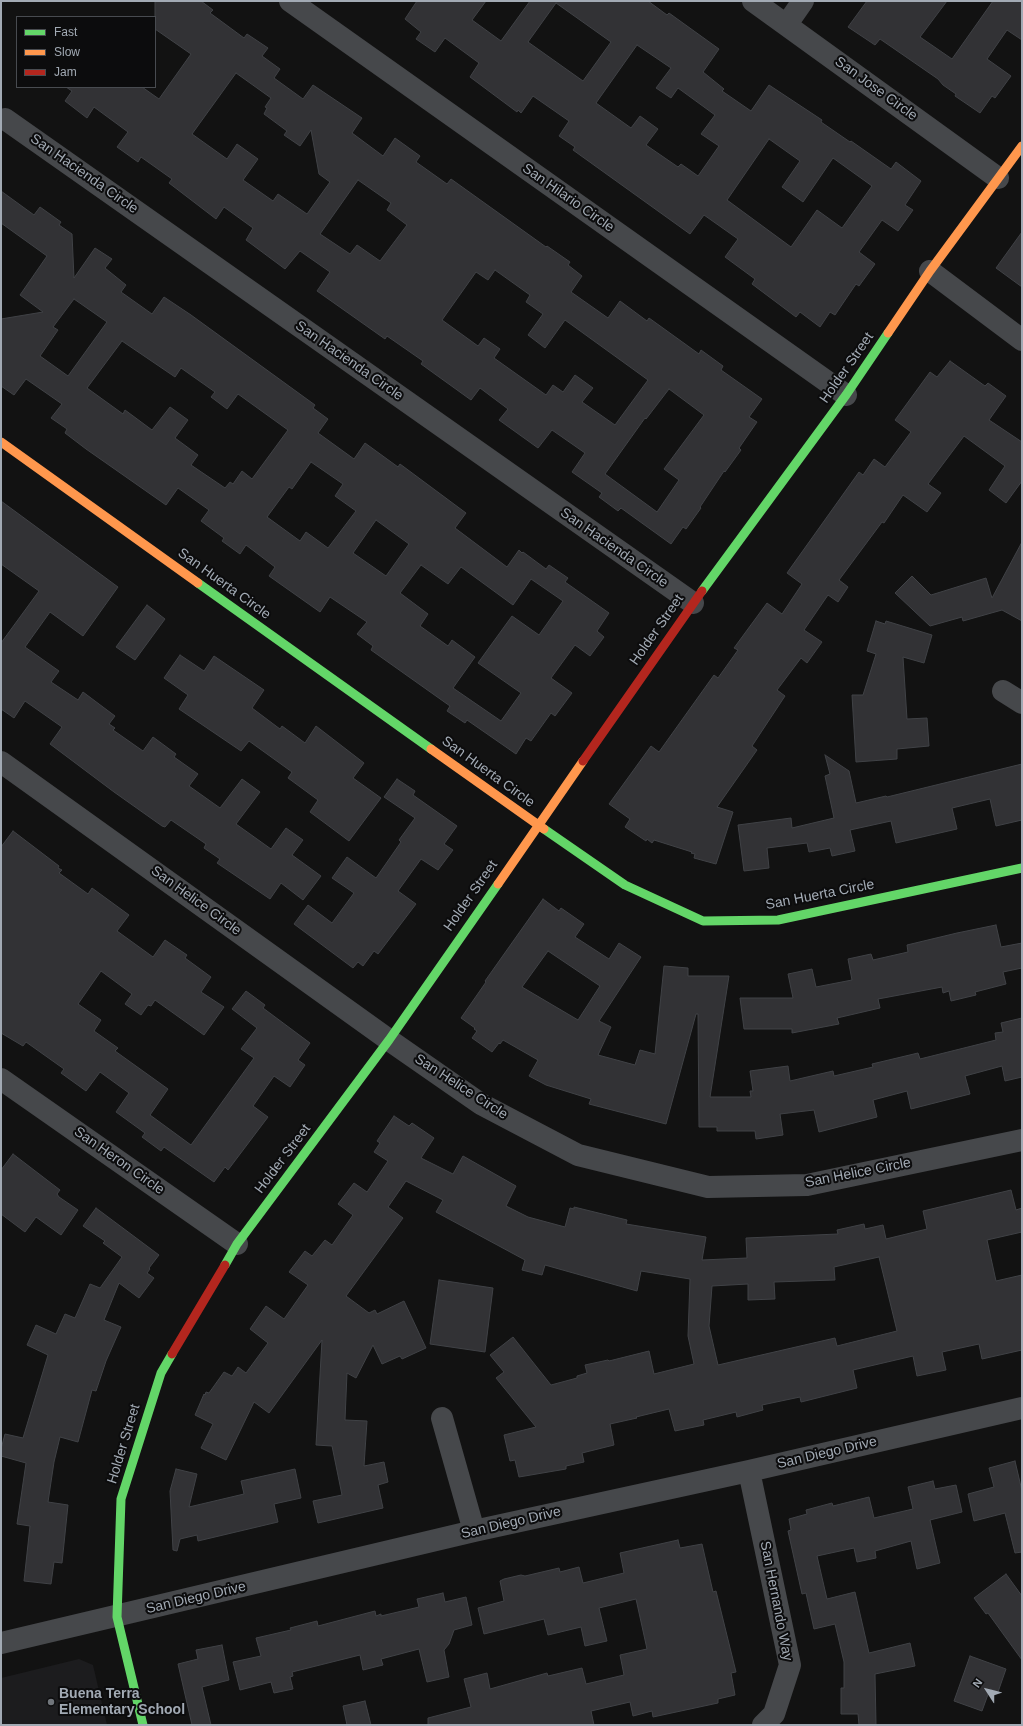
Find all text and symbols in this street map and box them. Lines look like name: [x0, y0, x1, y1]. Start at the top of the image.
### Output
legend: [16, 16, 156, 88]
text: Fast: [54, 25, 77, 39]
text: Slow: [54, 45, 80, 59]
street label: San Jose Circle: [831, 53, 921, 125]
text: Jam: [54, 65, 77, 79]
street label: San Hacienda Circle: [27, 131, 141, 217]
street label: San Hilario Circle: [519, 160, 617, 236]
street label: San Hacienda Circle: [292, 318, 406, 404]
street label: Holder Street: [816, 329, 878, 407]
street label: San Hacienda Circle: [557, 505, 671, 591]
street label: San Huerta Circle: [174, 545, 274, 623]
street label: Holder Street: [626, 591, 688, 669]
street label: San Huerta Circle: [438, 733, 538, 811]
street label: Holder Street: [440, 857, 502, 935]
street label: San Helice Circle: [148, 863, 244, 939]
street label: San Huerta Circle: [764, 876, 876, 914]
street label: San Helice Circle: [411, 1051, 511, 1123]
street label: Holder Street: [251, 1121, 315, 1197]
street label: San Heron Circle: [71, 1124, 167, 1198]
street label: San Helice Circle: [804, 1155, 912, 1191]
street label: Holder Street: [104, 1402, 144, 1486]
street label: San Diego Drive: [775, 1433, 879, 1473]
street label: San Diego Drive: [459, 1503, 563, 1543]
street label: San Hernando Way: [756, 1540, 796, 1662]
street label: San Diego Drive: [144, 1578, 248, 1618]
north arrow: [967, 1670, 1007, 1710]
text: N: [970, 1676, 984, 1690]
place label: Buena Terra Elementary School: [59, 1686, 185, 1718]
marker: Buena Terra Elementary School: [46, 1697, 56, 1707]

